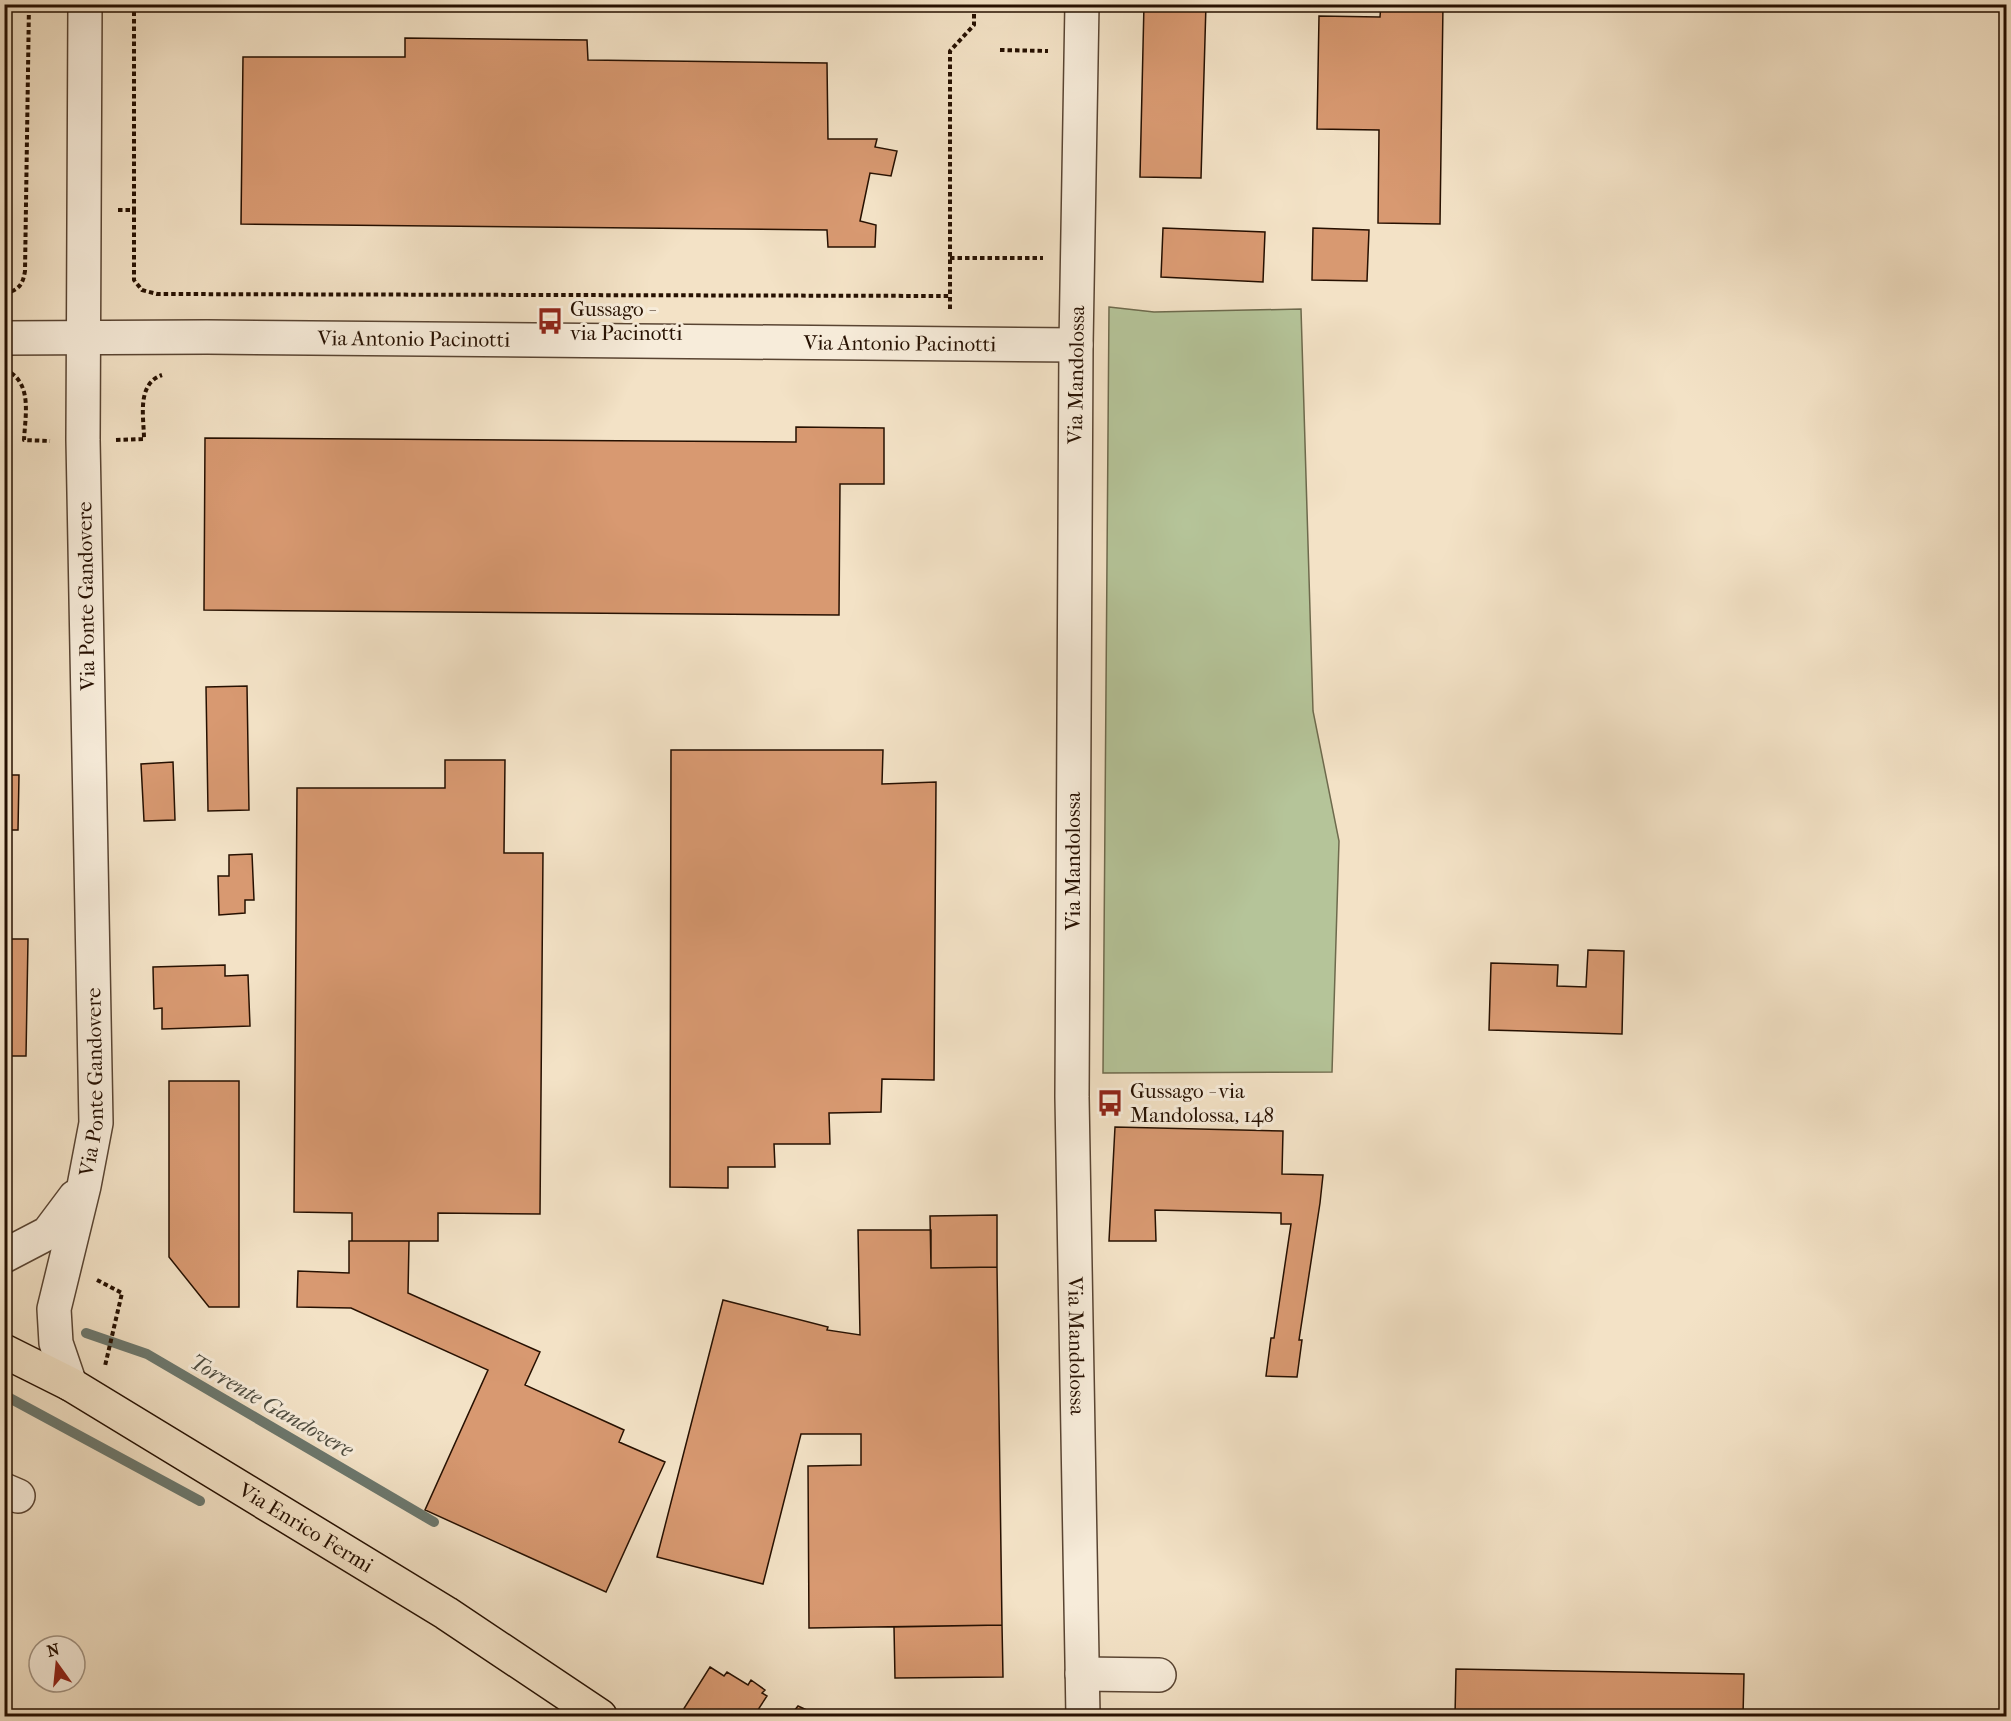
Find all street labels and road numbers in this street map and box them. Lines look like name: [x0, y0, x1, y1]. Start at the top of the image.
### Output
street label: Via Mandolossa: [1063, 305, 1089, 445]
street label: Via Antonio Pacinotti: [317, 326, 510, 352]
street label: Via Antonio Pacinotti: [803, 330, 996, 356]
street label: Via Ponte Gandovere: [72, 501, 100, 692]
street label: Via Mandolossa: [1061, 791, 1085, 931]
street label: Via Ponte Gandovere: [74, 987, 108, 1179]
street label: Via Mandolossa: [1063, 1275, 1090, 1416]
street label: Via Enrico Fermi: [234, 1477, 377, 1578]

